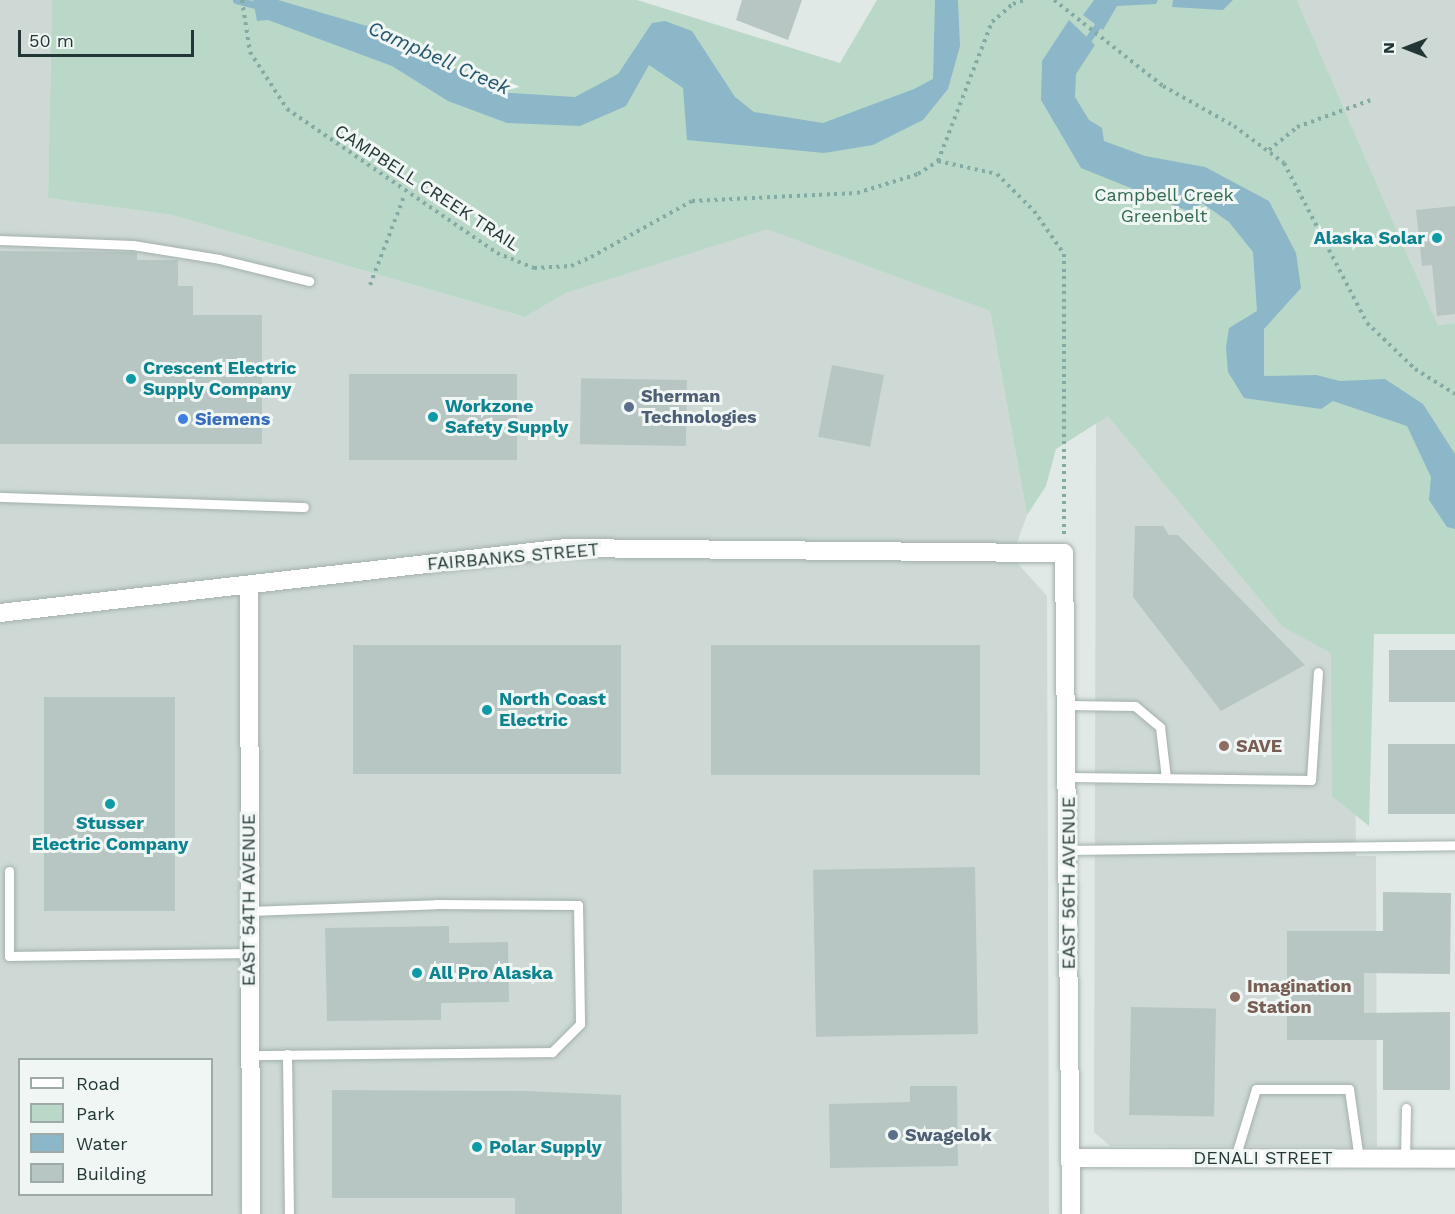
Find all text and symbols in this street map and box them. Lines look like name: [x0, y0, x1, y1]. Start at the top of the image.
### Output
water label: Campbell Creek: [364, 16, 514, 100]
scale bar: [21, 18, 196, 56]
north arrow: [1377, 18, 1437, 78]
text: 50 m: [29, 30, 74, 51]
text: N: [1379, 42, 1398, 54]
street label: CAMPBELL CREEK TRAIL: [330, 120, 524, 256]
park label: Campbell Creek Greenbelt: [1094, 185, 1234, 228]
place label: Alaska Solar: [1313, 227, 1425, 249]
marker: Alaska Solar: [1430, 231, 1444, 245]
place label: Crescent Electric Supply Company: [143, 358, 297, 400]
marker: Crescent Electric Supply Company: [124, 372, 138, 386]
place label: Sherman Technologies: [641, 386, 757, 428]
place label: Workzone Safety Supply: [445, 396, 569, 438]
marker: Sherman Technologies: [622, 400, 636, 414]
place label: Siemens: [195, 408, 270, 430]
marker: Workzone Safety Supply: [426, 410, 440, 424]
marker: Siemens: [176, 412, 190, 426]
street label: FAIRBANKS STREET: [426, 539, 600, 575]
place label: North Coast Electric: [499, 689, 606, 732]
marker: North Coast Electric: [480, 703, 494, 717]
place label: SAVE: [1236, 735, 1282, 757]
marker: SAVE: [1217, 739, 1231, 753]
street label: EAST 56TH AVENUE: [1058, 796, 1080, 970]
marker: Stusser Electric Company: [103, 797, 117, 811]
place label: Stusser Electric Company: [32, 813, 188, 856]
street label: EAST 54TH AVENUE: [238, 813, 260, 987]
place label: All Pro Alaska: [429, 962, 553, 984]
marker: All Pro Alaska: [410, 966, 424, 980]
place label: Imagination Station: [1247, 976, 1352, 1018]
marker: Imagination Station: [1228, 990, 1242, 1004]
legend: [18, 1058, 213, 1196]
text: Road: [76, 1073, 120, 1094]
text: Park: [76, 1103, 115, 1124]
place label: Swagelok: [905, 1124, 992, 1146]
marker: Swagelok: [886, 1128, 900, 1142]
text: Water: [76, 1133, 128, 1154]
place label: Polar Supply: [489, 1136, 602, 1158]
marker: Polar Supply: [470, 1140, 484, 1154]
street label: DENALI STREET: [1193, 1147, 1333, 1169]
text: Building: [76, 1163, 146, 1184]

